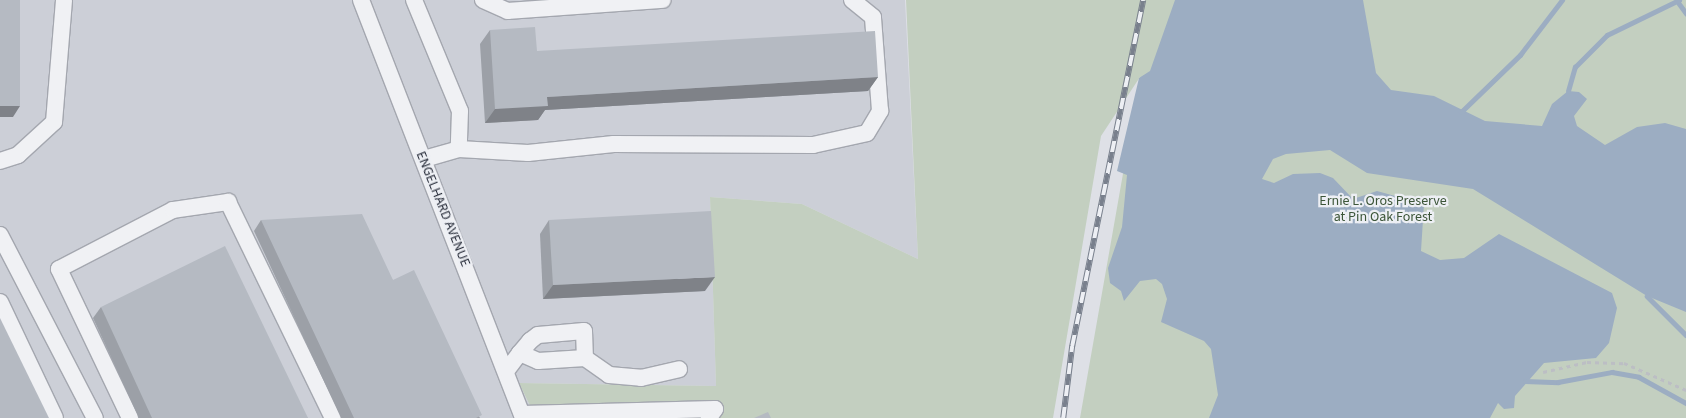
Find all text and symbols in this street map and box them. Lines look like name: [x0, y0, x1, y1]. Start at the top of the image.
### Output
street label: ENGELHARD AVENUE: [412, 149, 474, 269]
park label: Ernie L. Oros Preserve at Pin Oak Forest: [1319, 193, 1447, 226]

